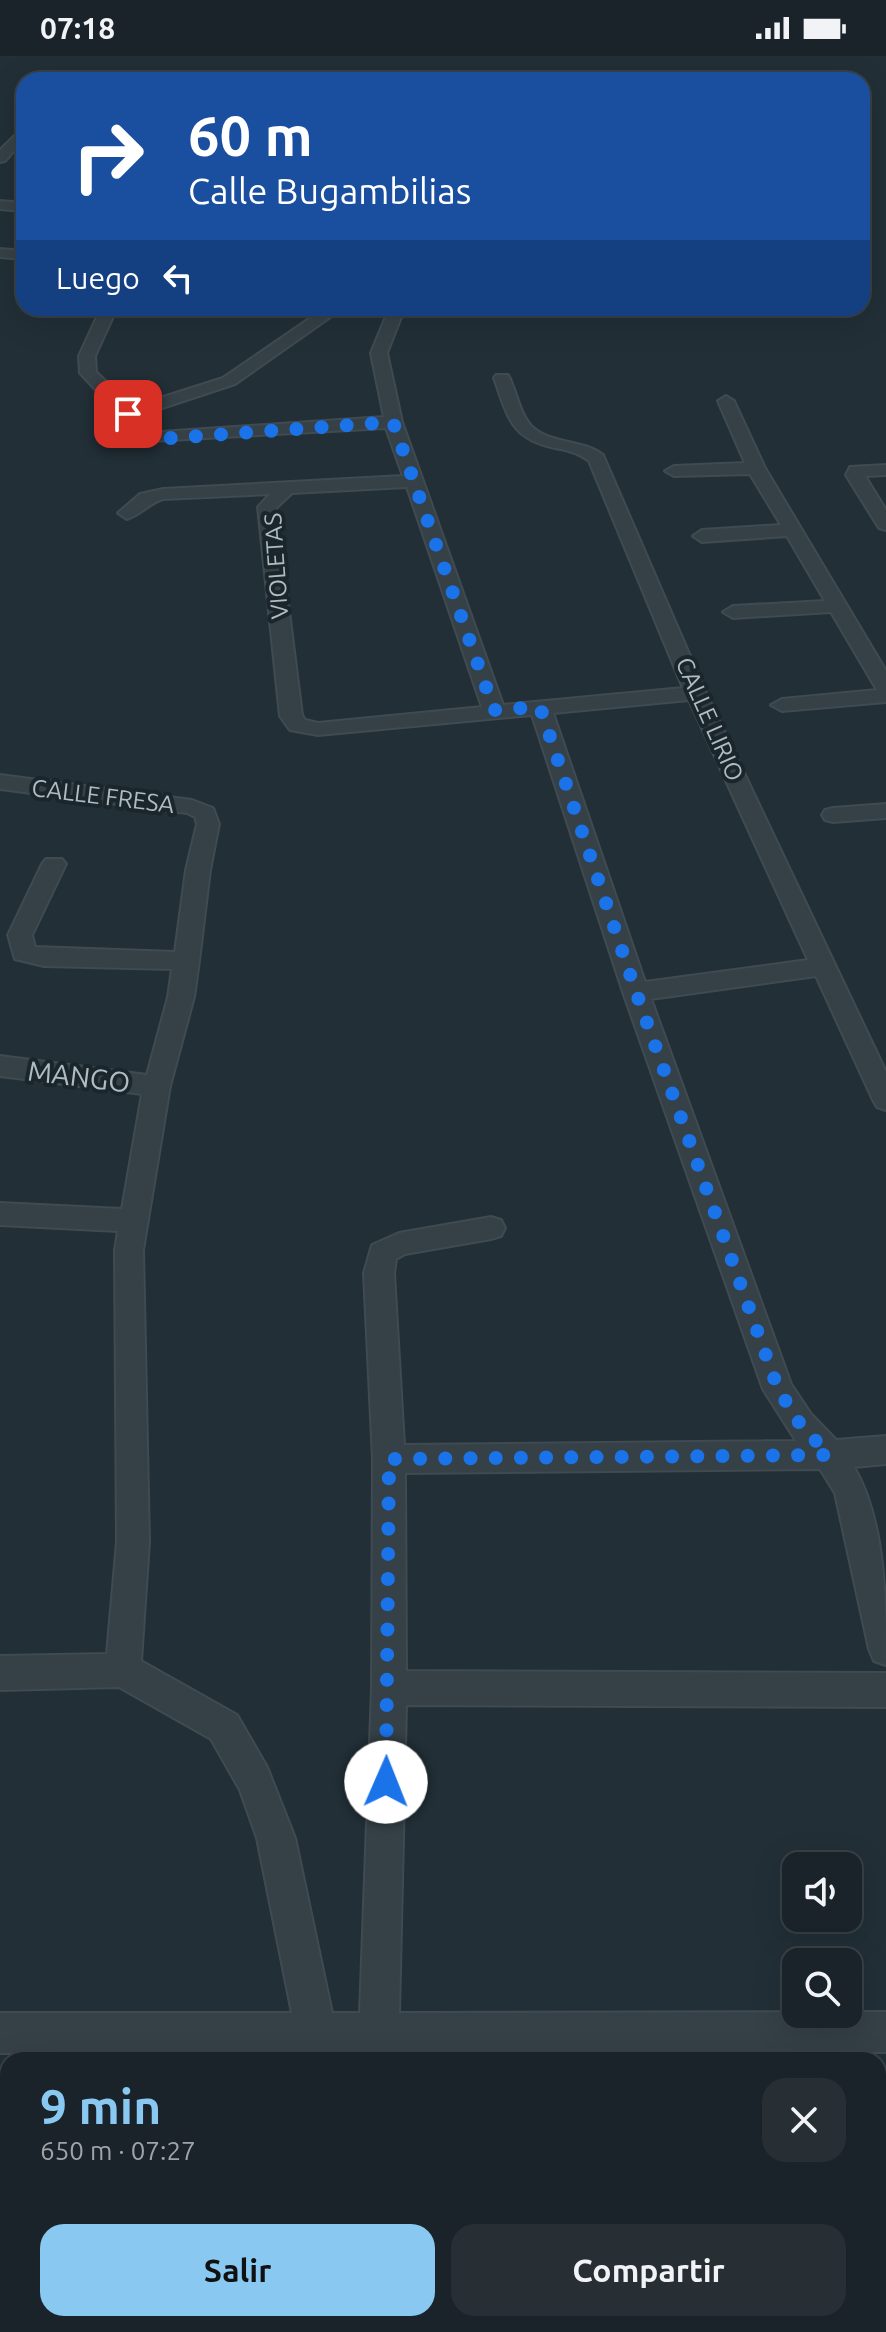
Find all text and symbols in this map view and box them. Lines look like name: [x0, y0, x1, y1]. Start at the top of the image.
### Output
text: 07:18: [40, 11, 115, 45]
icon: right: [56, 104, 160, 208]
text: 60 m: [188, 104, 313, 167]
text: Calle Bugambilias: [188, 170, 471, 211]
icon: left: [156, 256, 200, 300]
text: Luego: [56, 261, 140, 295]
pin: [94, 380, 162, 448]
icon: arrive: [106, 392, 150, 436]
street label: VIOLETAS: [259, 512, 293, 620]
street label: CALLE LIRIO: [671, 653, 749, 785]
street label: CALLE FRESA: [30, 774, 176, 818]
street label: MANGO: [26, 1054, 132, 1098]
position arrow: [344, 1740, 428, 1824]
map controls: [782, 1852, 862, 2028]
button: sound: [782, 1852, 862, 1932]
button: search: [782, 1948, 862, 2028]
button: close: [762, 2078, 846, 2162]
text: 9 min: [40, 2079, 161, 2133]
text: 650 m · 07:27: [40, 2136, 196, 2165]
button: Salir: [40, 2224, 435, 2316]
button: Compartir: [451, 2224, 846, 2316]

